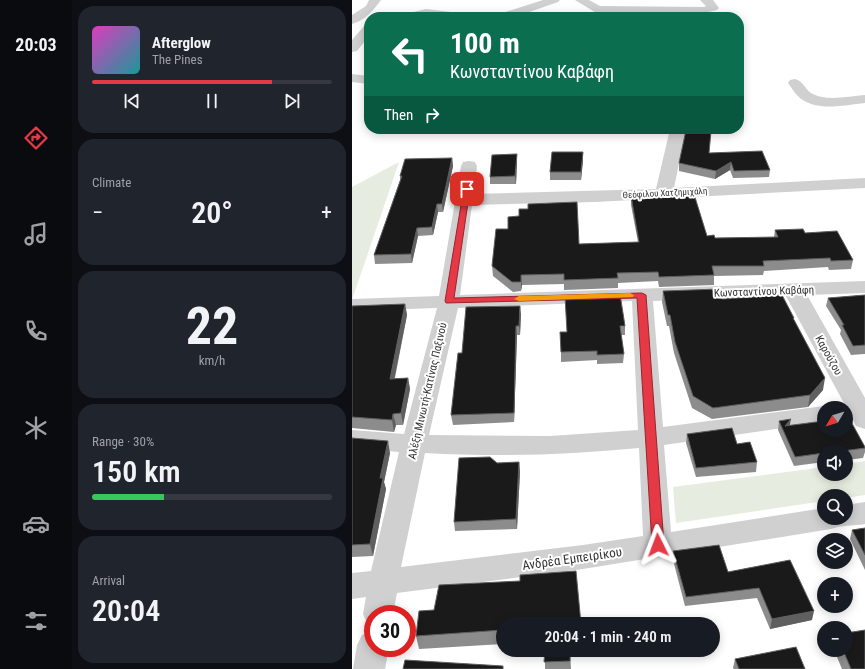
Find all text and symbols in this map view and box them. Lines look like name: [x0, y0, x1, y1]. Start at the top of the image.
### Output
text: 100 m: [450, 27, 520, 60]
icon: left: [384, 28, 436, 80]
text: 20:03: [15, 34, 57, 55]
text: Afterglow: [152, 34, 211, 52]
text: The Pines: [152, 52, 203, 67]
text: Κωνσταντίνου Καβάφη: [450, 61, 614, 82]
icon: previous: [121, 90, 143, 112]
icon: pause: [201, 90, 223, 112]
icon: next: [281, 90, 303, 112]
icon: right: [421, 104, 443, 126]
text: Then: [384, 106, 413, 124]
icon: directions: [22, 124, 50, 152]
pin: [450, 172, 484, 206]
text: Climate: [92, 175, 131, 190]
icon: arrive: [456, 178, 478, 200]
street label: Θεόφιλου Χατζημιχάλη: [622, 186, 708, 200]
text: 20°: [191, 195, 233, 230]
text: −: [92, 200, 103, 225]
text: +: [321, 200, 332, 225]
icon: music: [22, 220, 50, 248]
street label: Κωνσταντίνου Καβάφη: [714, 283, 814, 300]
text: 22: [186, 296, 238, 357]
icon: phone: [22, 317, 50, 345]
street label: Αλέξη Μινωτή-Κατίνας Παξινού: [405, 321, 450, 461]
street label: Καρούζου: [812, 333, 845, 377]
text: km/h: [199, 353, 225, 368]
north arrow: [817, 401, 853, 437]
map controls: [817, 401, 853, 657]
icon: climate: [22, 414, 50, 442]
text: Range · 30%: [92, 434, 154, 449]
button: sound: [817, 445, 853, 481]
text: 150 km: [92, 454, 181, 489]
button: search: [817, 489, 853, 525]
icon: car: [22, 510, 50, 538]
position arrow: [637, 524, 679, 566]
button: layers: [817, 533, 853, 569]
street label: Ανδρέα Εμπειρίκου: [521, 544, 623, 573]
text: Arrival: [92, 573, 125, 588]
button: +: [817, 577, 853, 613]
text: 20:04: [92, 593, 160, 628]
speed limit sign: 30: [364, 605, 416, 657]
icon: filters: [22, 607, 50, 635]
button: −: [817, 621, 853, 657]
text: 20:04 · 1 min · 240 m: [545, 628, 671, 646]

